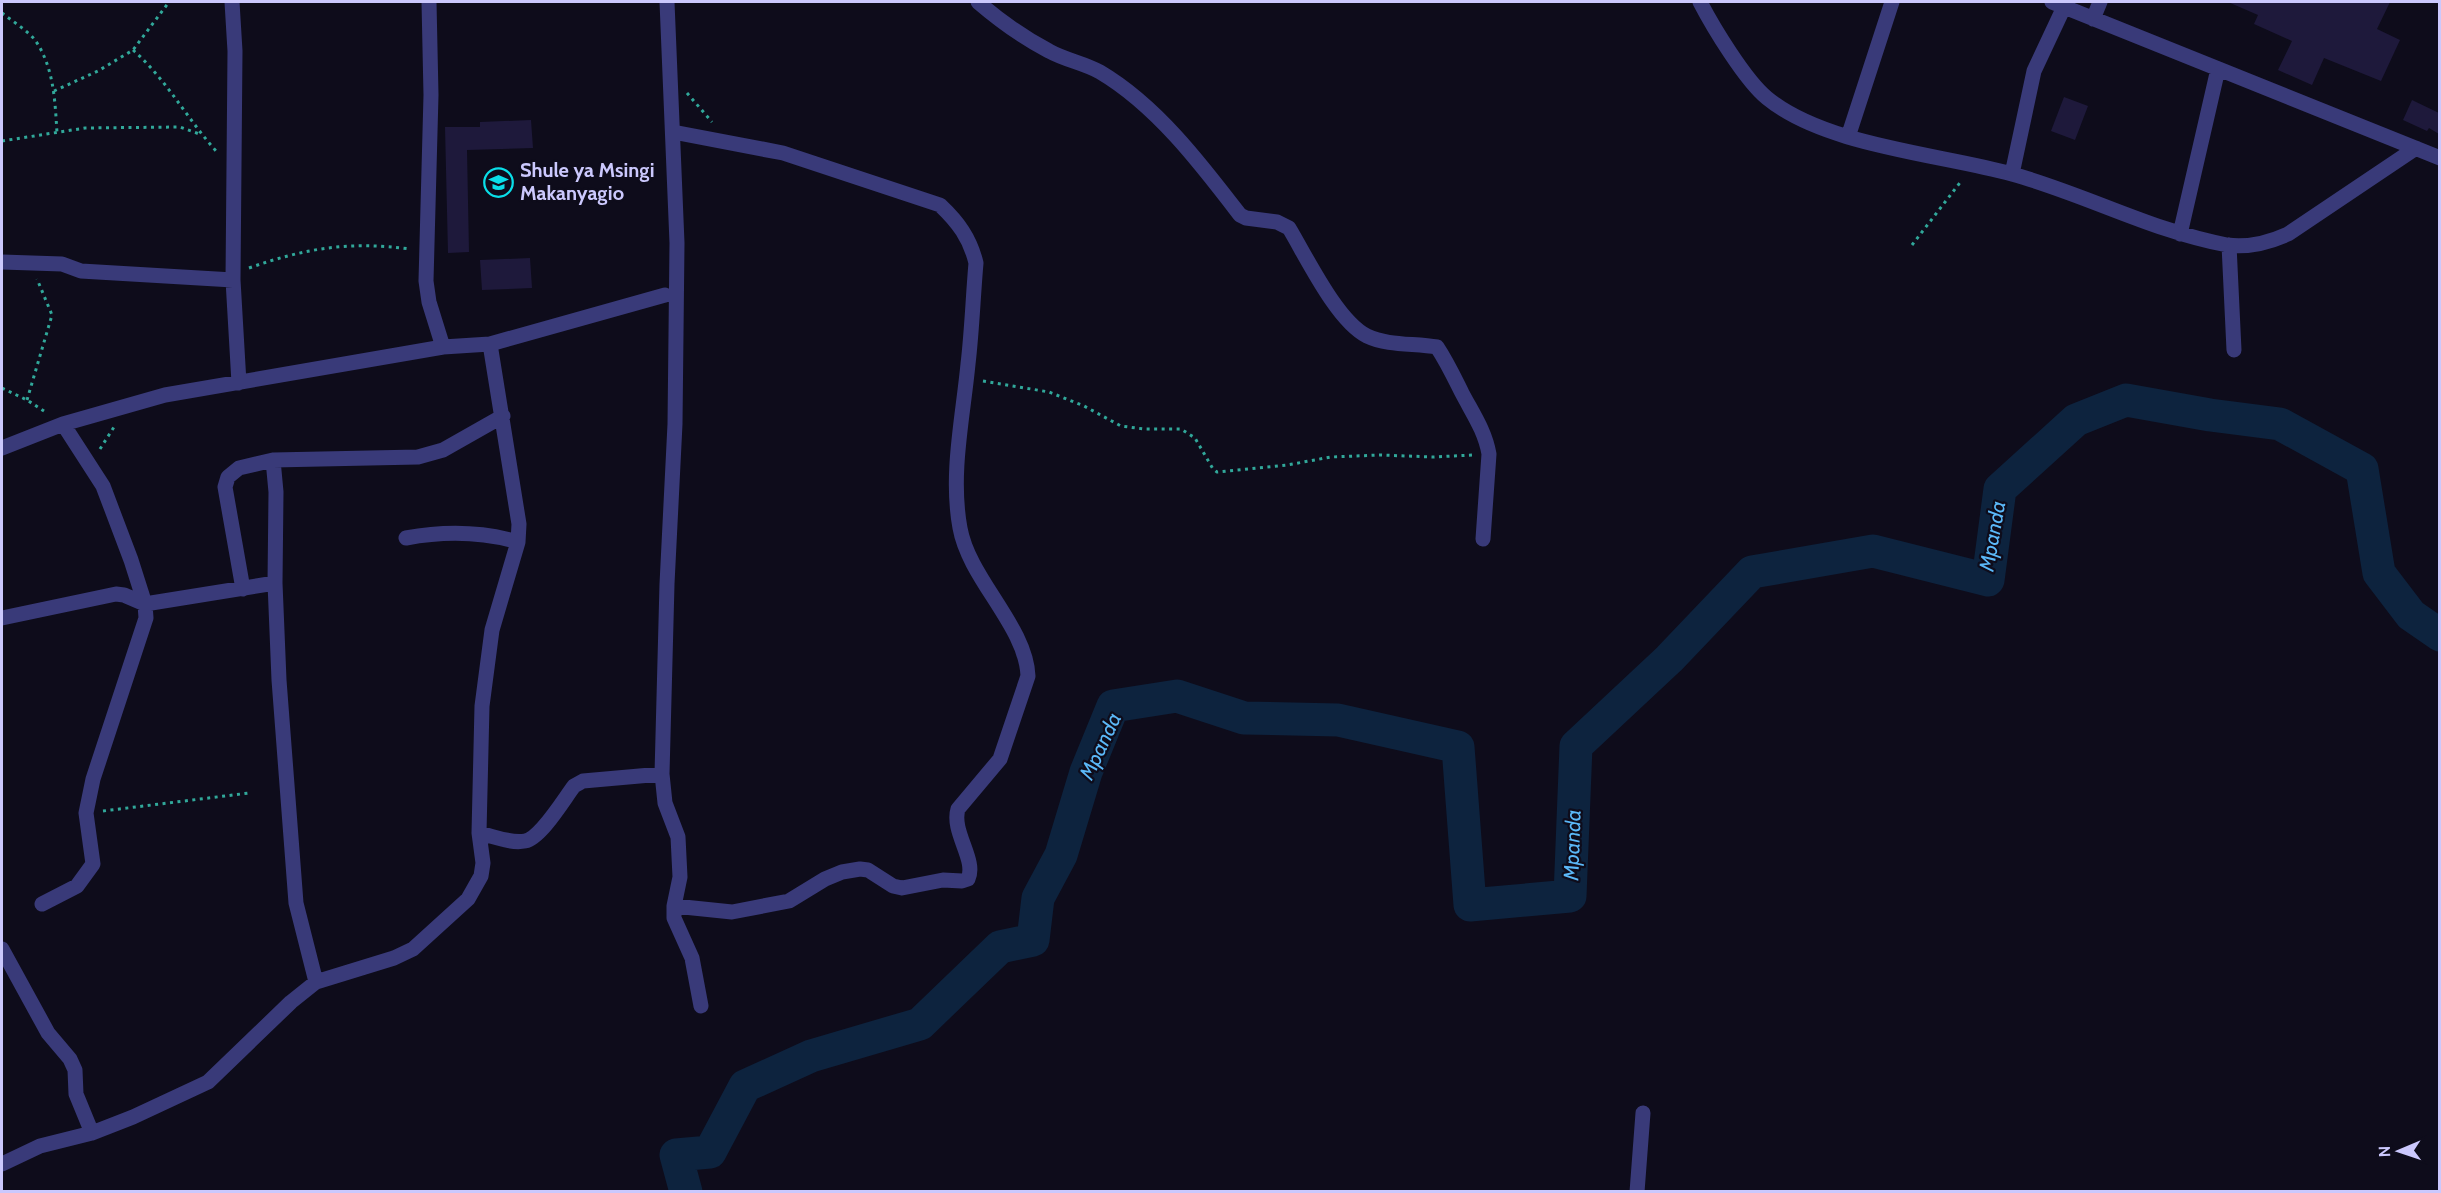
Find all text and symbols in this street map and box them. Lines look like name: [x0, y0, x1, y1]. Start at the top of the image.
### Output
place label: Shule ya Msingi Makanyagio: [520, 158, 655, 205]
school or university icon: Shule ya Msingi Makanyagio: [483, 166, 515, 198]
water label: Mpanda: [1973, 499, 2010, 574]
water label: Mpanda: [1073, 709, 1126, 784]
water label: Mpanda: [1558, 809, 1586, 882]
north arrow: [2369, 1121, 2429, 1181]
text: N: [2375, 1146, 2394, 1157]

